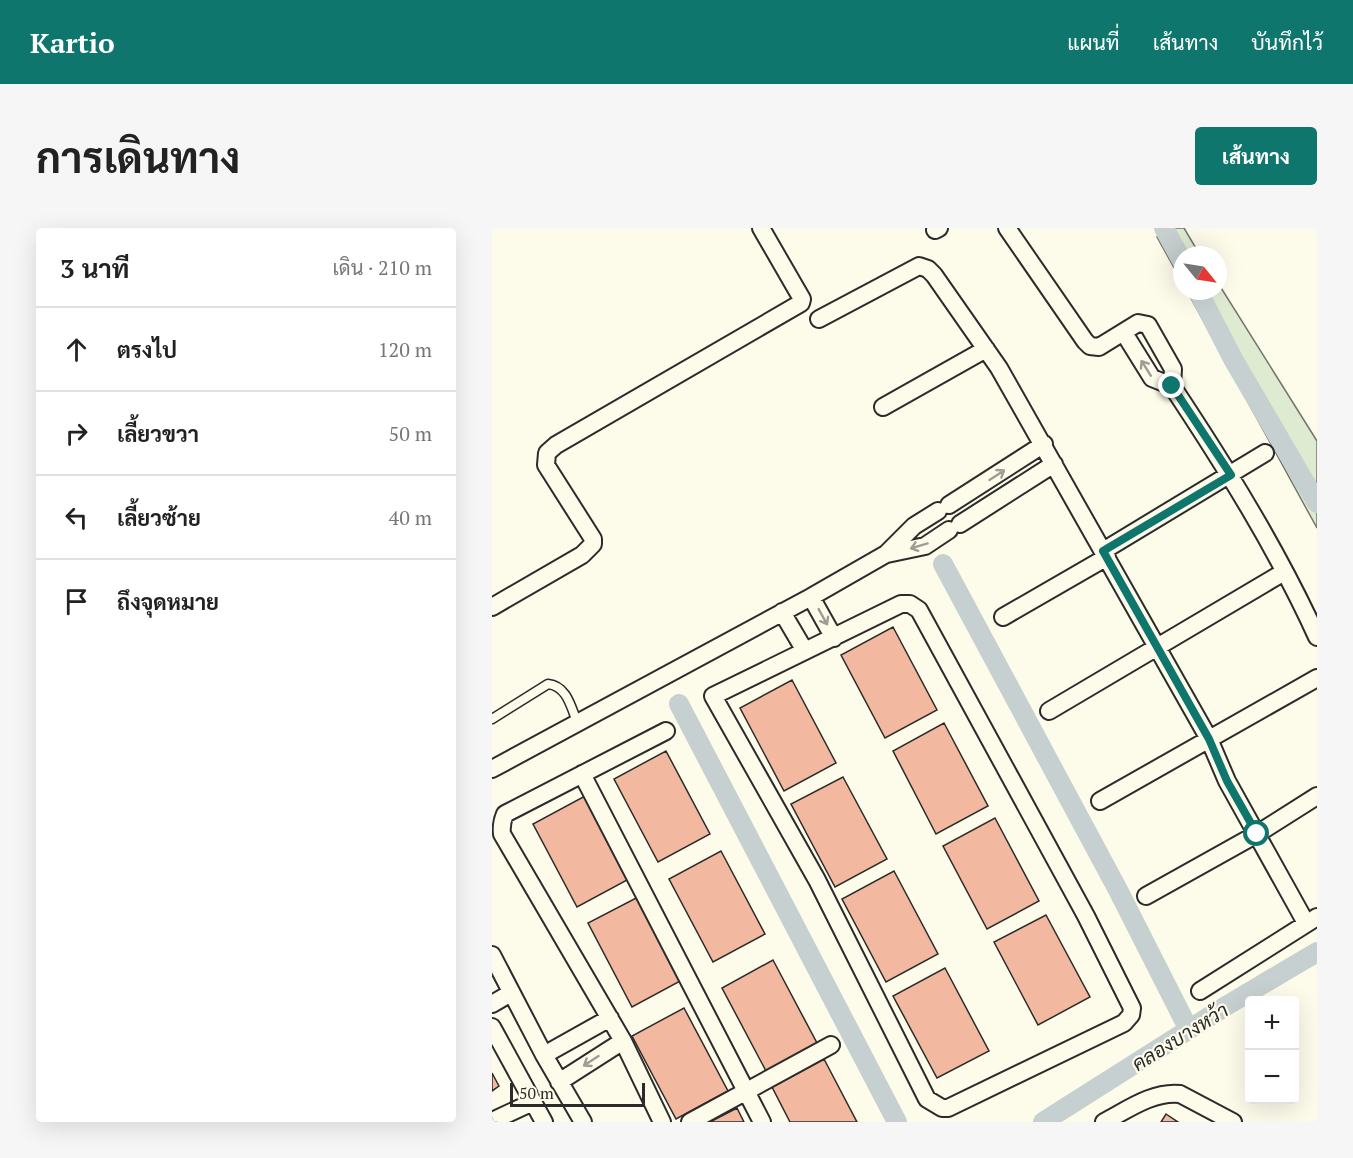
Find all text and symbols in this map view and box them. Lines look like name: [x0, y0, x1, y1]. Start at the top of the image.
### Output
text: Kartio: [30, 24, 115, 61]
text: แผนที่: [1067, 28, 1120, 56]
text: เส้นทาง: [1153, 28, 1218, 56]
text: บันทึกไว้: [1251, 28, 1323, 56]
button: เส้นทาง: [1195, 127, 1317, 185]
text: การเดินทาง: [36, 129, 240, 185]
north arrow: [1173, 246, 1227, 300]
text: 3 นาที: [60, 251, 130, 285]
text: เดิน · 210 m: [333, 254, 432, 281]
icon: ahead: [60, 333, 93, 366]
text: ตรงไป: [117, 335, 177, 364]
text: 120 m: [378, 336, 432, 363]
one-way arrow: [1140, 360, 1152, 377]
route end: [1158, 372, 1184, 398]
icon: right: [60, 417, 93, 450]
text: เลี้ยวขวา: [117, 419, 199, 448]
text: 50 m: [389, 420, 432, 447]
one-way arrow: [988, 468, 1005, 481]
icon: left: [60, 501, 93, 534]
text: เลี้ยวซ้าย: [117, 503, 201, 532]
text: 40 m: [389, 504, 432, 531]
one-way arrow: [910, 541, 929, 552]
icon: arrive: [60, 585, 93, 618]
text: ถึงจุดหมาย: [117, 587, 219, 616]
one-way arrow: [817, 608, 829, 625]
route start: [1243, 820, 1269, 846]
water label: คลองบางหว้า: [1126, 996, 1233, 1077]
map controls: [1245, 996, 1299, 1104]
button: +: [1245, 996, 1299, 1050]
button: −: [1245, 1050, 1299, 1104]
one-way arrow: [583, 1056, 600, 1068]
scale bar: [510, 1080, 645, 1108]
text: 50 m: [519, 1082, 554, 1104]

